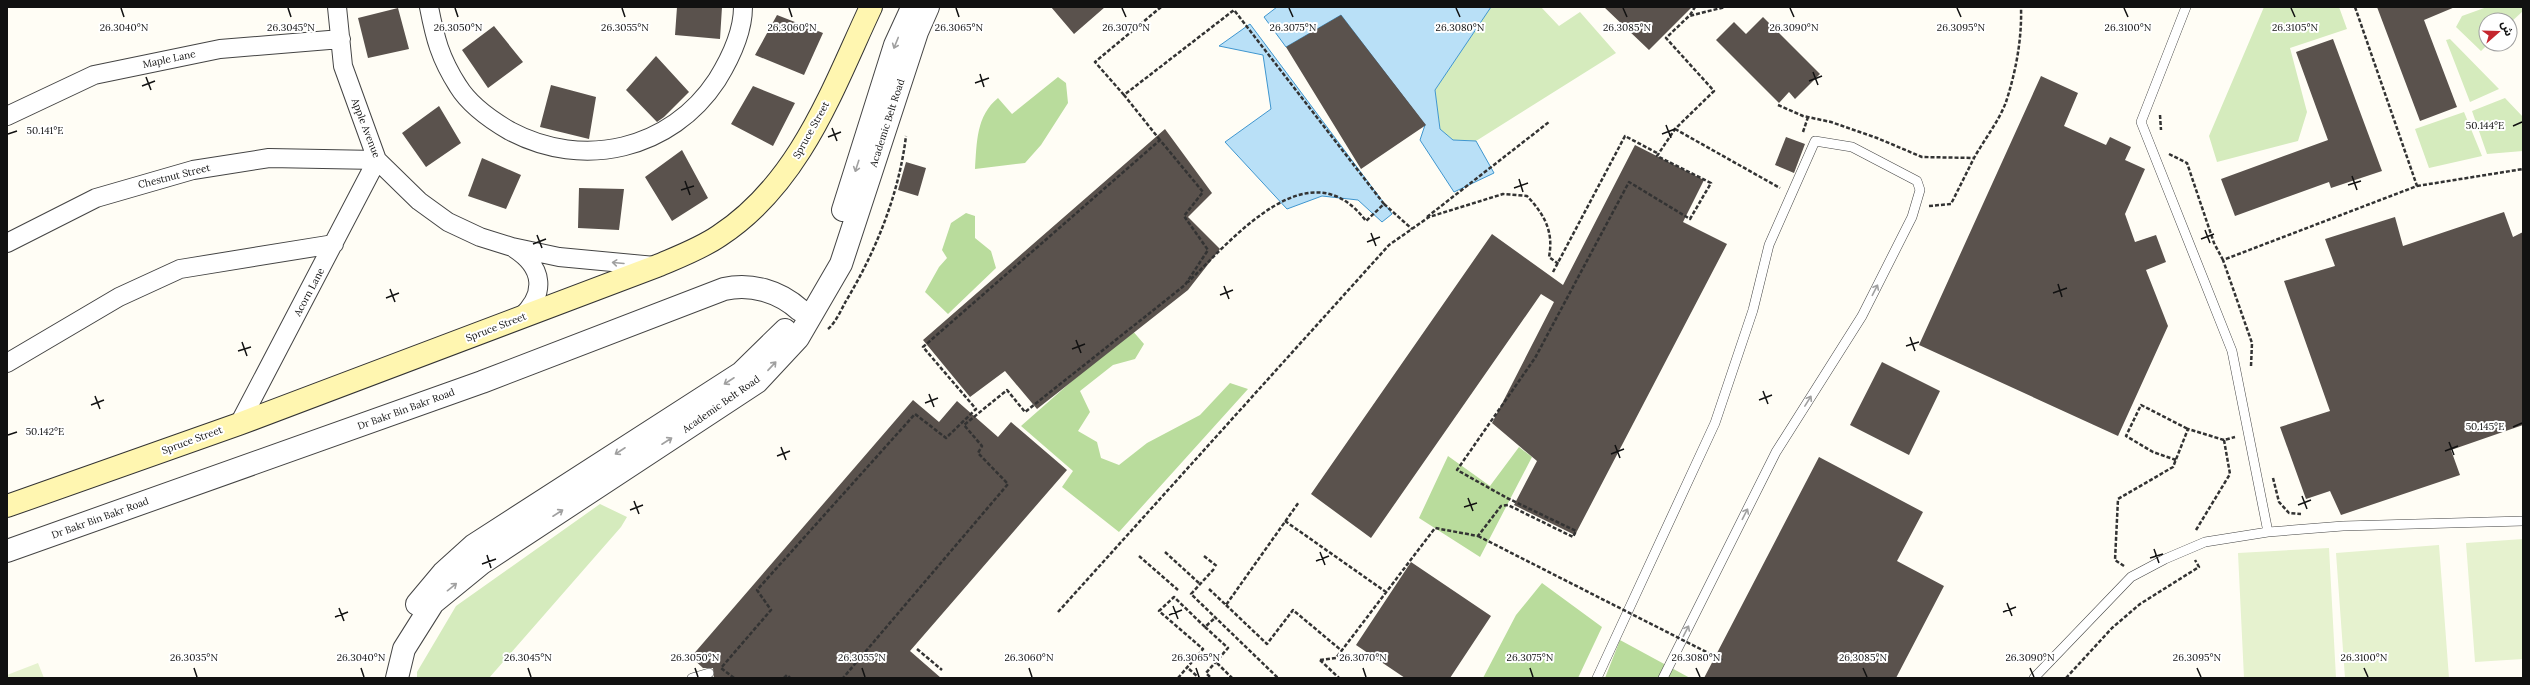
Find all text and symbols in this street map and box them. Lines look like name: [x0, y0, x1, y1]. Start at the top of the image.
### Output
north arrow: [2478, 12, 2518, 52]
text: ش: [2498, 19, 2517, 38]
text: 26.3040°N: [100, 21, 149, 34]
text: 26.3045°N: [267, 21, 315, 34]
text: 26.3050°N: [434, 21, 483, 34]
text: 26.3055°N: [601, 21, 649, 34]
text: 26.3060°N: [767, 21, 817, 34]
text: 26.3065°N: [935, 21, 984, 34]
text: 26.3070°N: [1102, 21, 1150, 34]
text: 26.3075°N: [1270, 21, 1317, 34]
text: 26.3080°N: [1436, 21, 1485, 34]
text: 26.3085°N: [1603, 21, 1651, 34]
text: 26.3090°N: [1769, 21, 1819, 34]
text: 26.3095°N: [1937, 21, 1986, 34]
text: 26.3100°N: [2105, 21, 2152, 34]
text: 26.3105°N: [2272, 21, 2318, 34]
one-way arrow: [892, 36, 900, 48]
street label: Maple Lane: [141, 47, 197, 71]
street label: Academic Belt Road: [866, 77, 907, 170]
street label: Apple Avenue: [348, 95, 384, 160]
street label: Spruce Street: [790, 99, 832, 161]
text: 50.144°E: [2466, 119, 2504, 132]
text: 50.141°E: [27, 124, 63, 137]
one-way arrow: [852, 160, 860, 172]
street label: Chestnut Street: [137, 161, 211, 191]
one-way arrow: [612, 259, 625, 266]
street label: Acorn Lane: [290, 265, 327, 319]
one-way arrow: [1872, 284, 1879, 296]
street label: Spruce Street: [464, 310, 528, 344]
one-way arrow: [767, 361, 777, 371]
street label: Academic Belt Road: [679, 372, 762, 436]
one-way arrow: [723, 377, 735, 385]
street label: Dr Bakr Bin Bakr Road: [356, 385, 456, 433]
one-way arrow: [1805, 395, 1813, 407]
text: 50.145°E: [2466, 420, 2504, 433]
street label: Spruce Street: [160, 423, 224, 457]
text: 50.142°E: [26, 425, 64, 438]
one-way arrow: [661, 437, 672, 445]
one-way arrow: [615, 447, 626, 455]
street label: Dr Bakr Bin Bakr Road: [50, 494, 150, 542]
one-way arrow: [552, 509, 563, 517]
one-way arrow: [1742, 509, 1749, 521]
one-way arrow: [447, 583, 458, 592]
one-way arrow: [1683, 625, 1691, 637]
text: 26.3035°N: [170, 651, 218, 664]
text: 26.3040°N: [337, 651, 386, 664]
text: 26.3045°N: [504, 651, 552, 664]
text: 26.3050°N: [671, 651, 720, 664]
text: 26.3055°N: [838, 651, 886, 664]
text: 26.3060°N: [1004, 651, 1054, 664]
text: 26.3065°N: [1172, 651, 1221, 664]
text: 26.3070°N: [1339, 651, 1387, 664]
text: 26.3075°N: [1507, 651, 1554, 664]
text: 26.3080°N: [1672, 651, 1721, 664]
text: 26.3085°N: [1839, 651, 1887, 664]
text: 26.3090°N: [2005, 651, 2055, 664]
text: 26.3095°N: [2173, 651, 2222, 664]
text: 26.3100°N: [2341, 651, 2388, 664]

